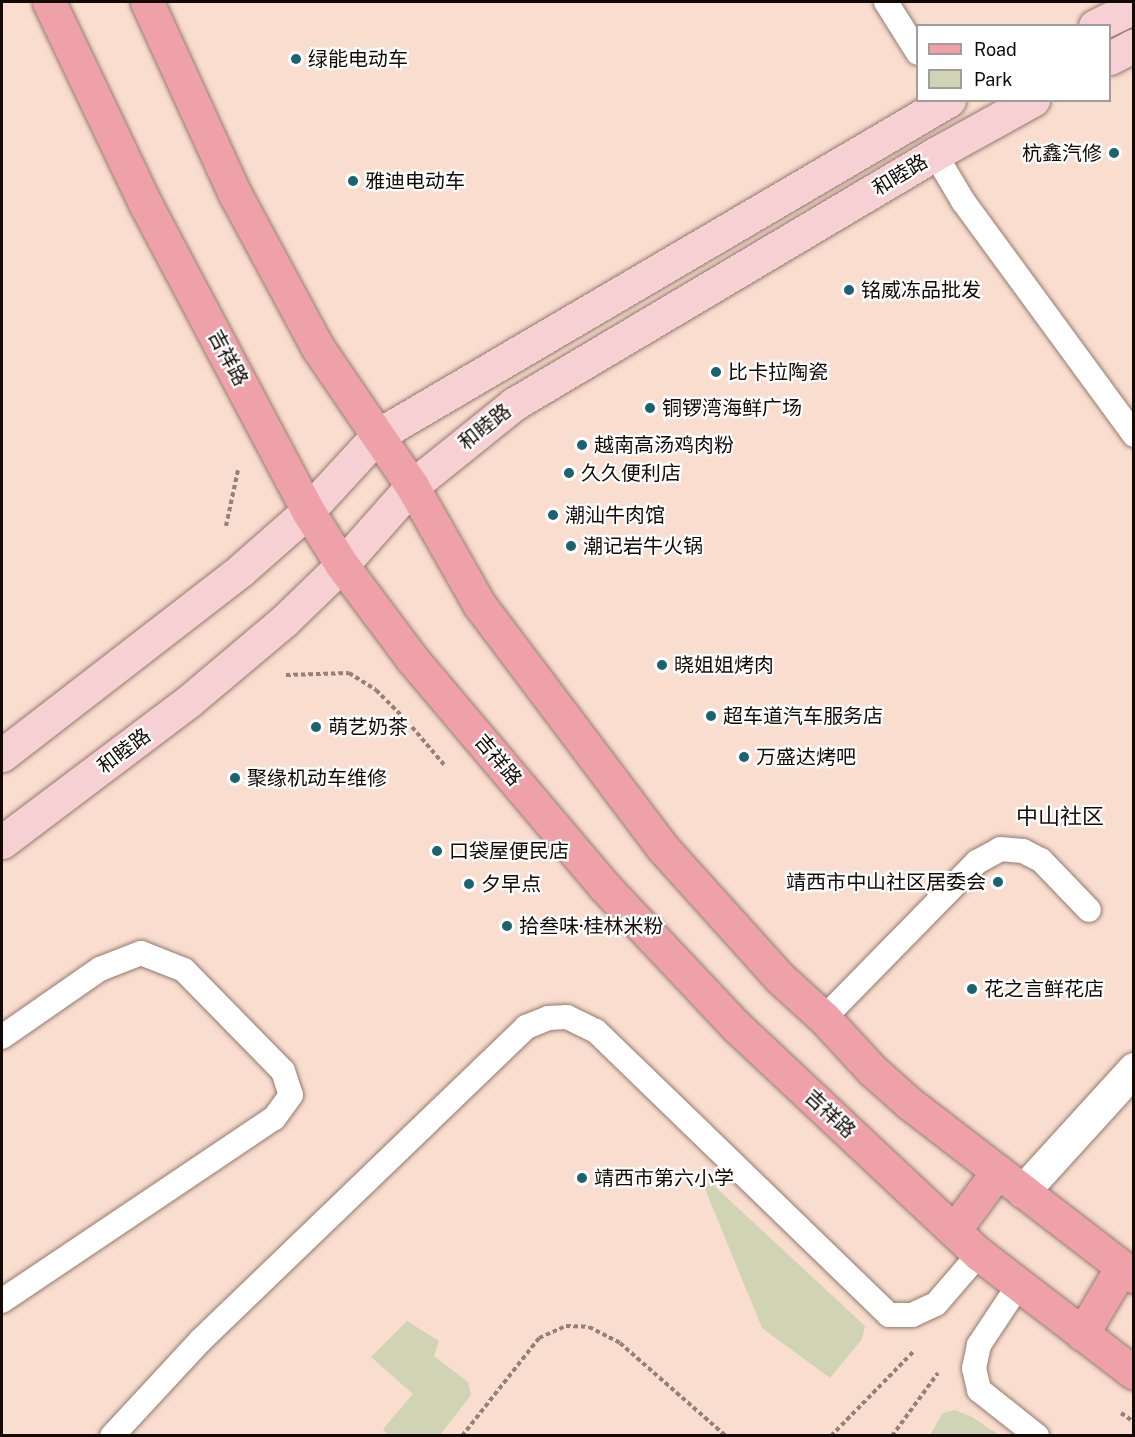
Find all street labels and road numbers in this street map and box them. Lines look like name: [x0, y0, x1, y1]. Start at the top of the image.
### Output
street label: 和睦路: [868, 149, 932, 201]
street label: 吉祥路: [203, 326, 253, 390]
street label: 和睦路: [454, 399, 516, 455]
street label: 和睦路: [93, 723, 155, 779]
street label: 吉祥路: [470, 729, 526, 791]
street label: 吉祥路: [800, 1085, 860, 1143]

